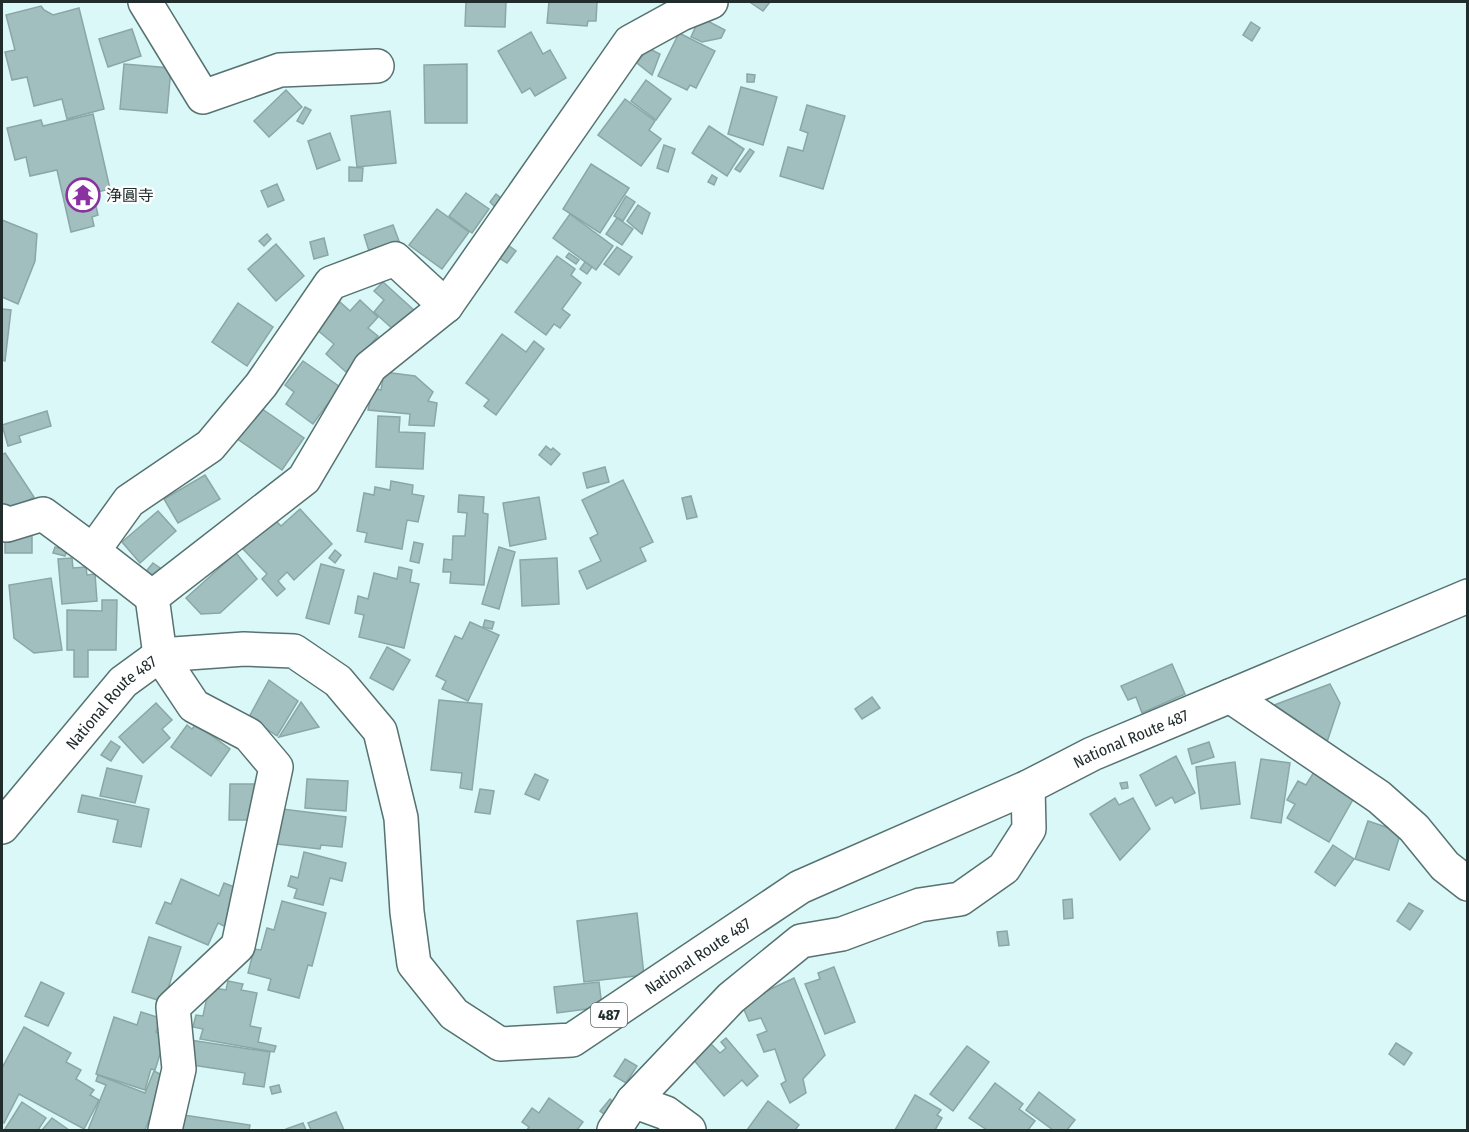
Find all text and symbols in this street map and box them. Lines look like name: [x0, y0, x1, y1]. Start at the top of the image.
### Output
temple icon: 浄圓寺: [65, 177, 101, 213]
place label: 浄圓寺: [106, 186, 154, 205]
street label: National Route 487: [62, 651, 160, 753]
street label: National Route 487: [1070, 705, 1192, 772]
street label: National Route 487: [641, 913, 755, 998]
road number: 487: [591, 1003, 627, 1027]

